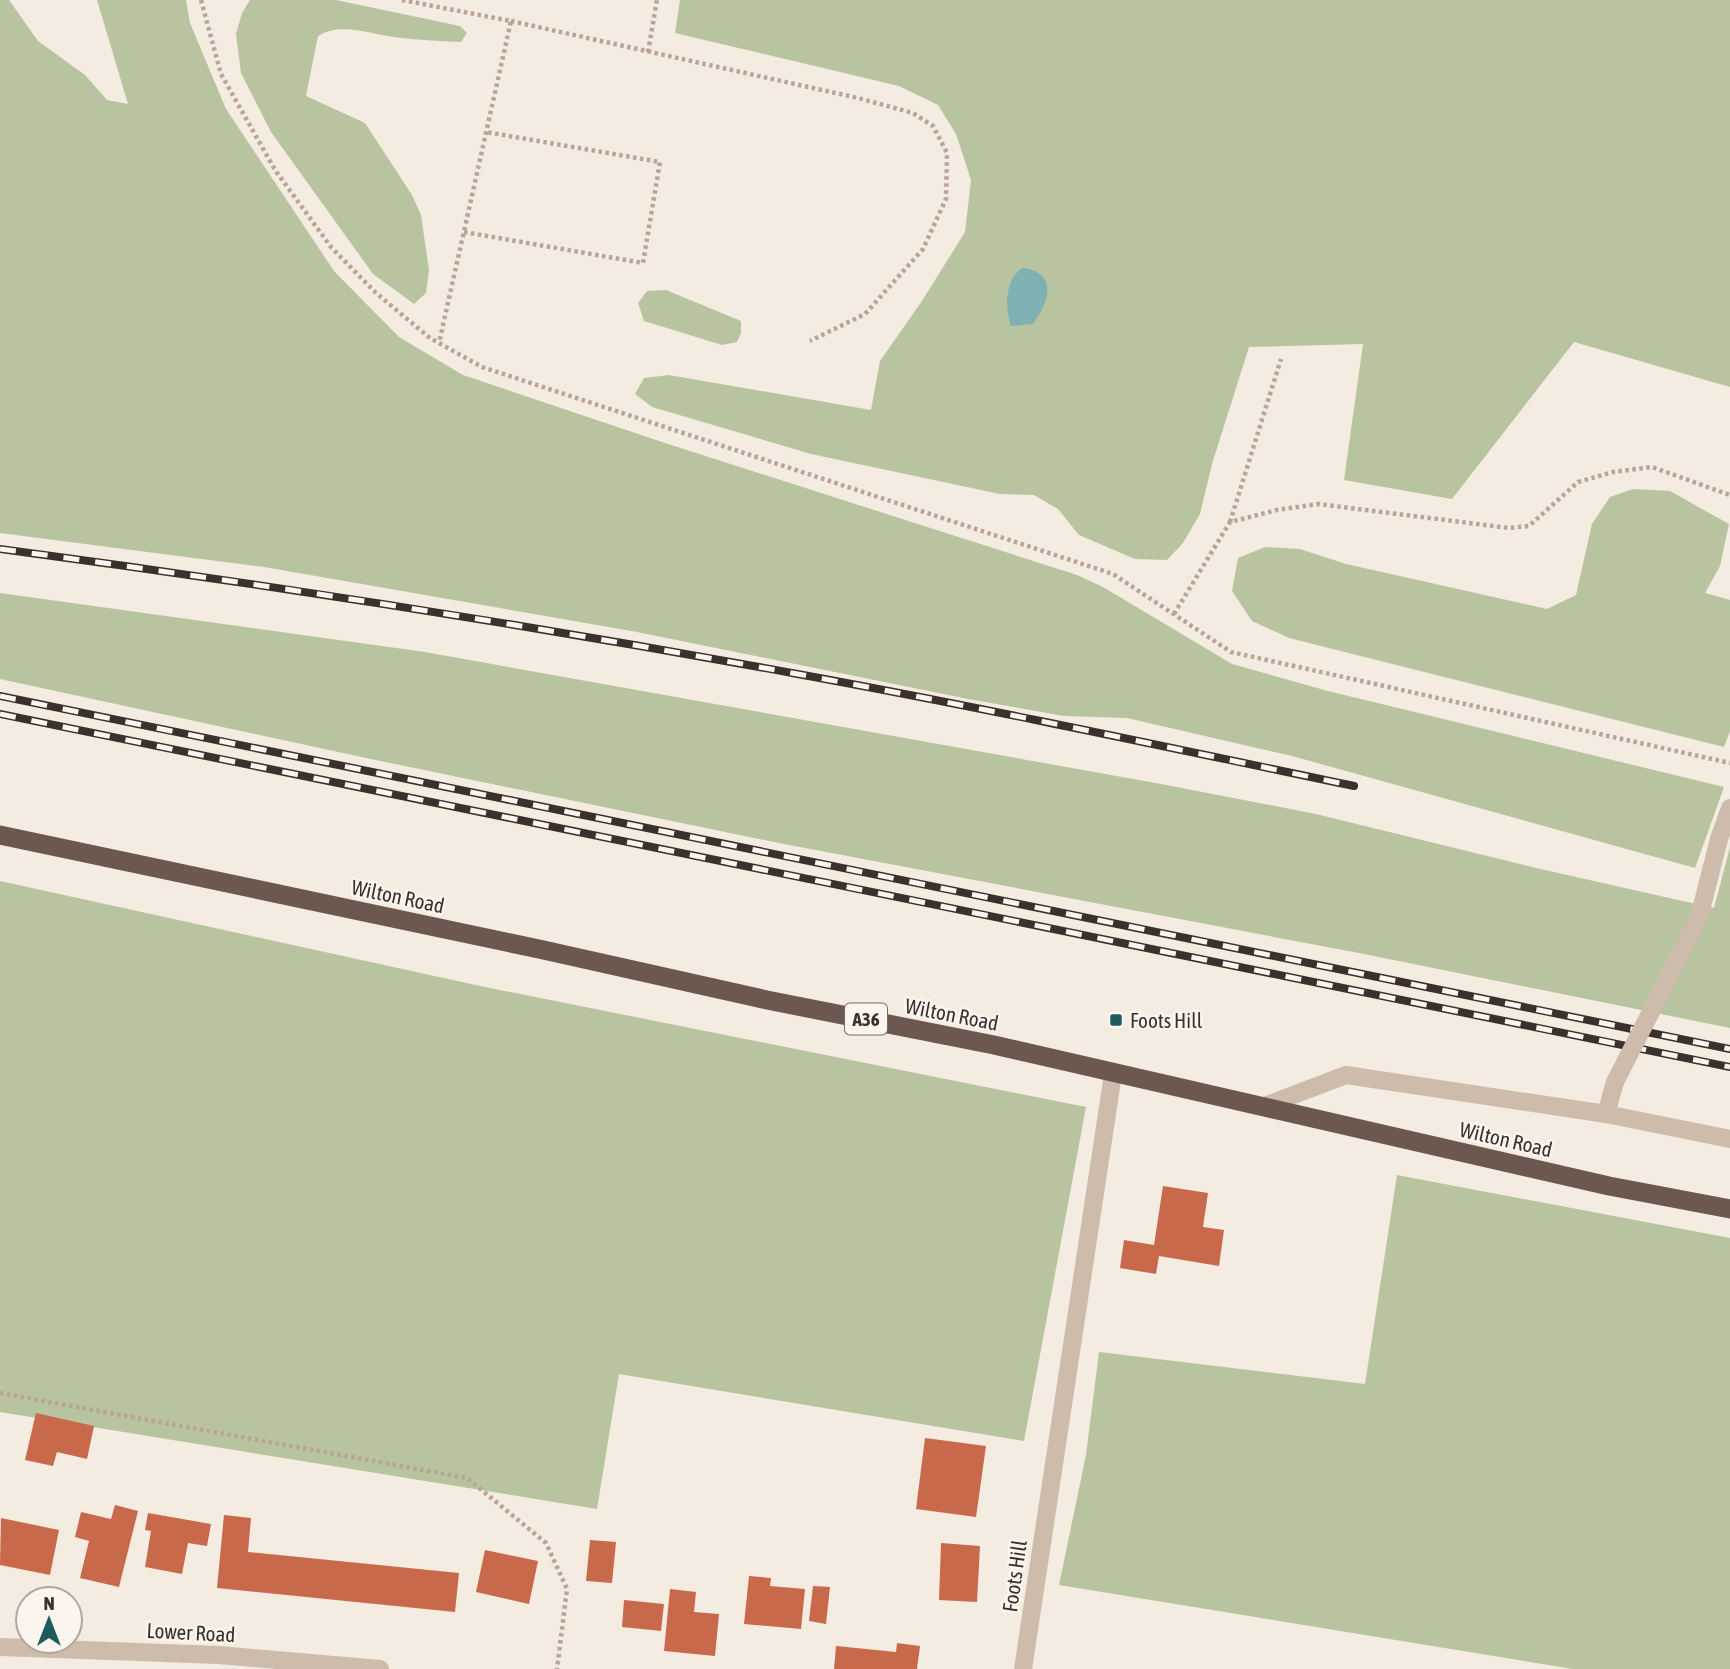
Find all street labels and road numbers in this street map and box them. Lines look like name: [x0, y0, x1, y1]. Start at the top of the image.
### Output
street label: Wilton Road: [349, 874, 447, 918]
street label: Wilton Road: [903, 993, 1001, 1035]
road number: A36: [845, 1004, 887, 1035]
street label: Wilton Road: [1457, 1117, 1555, 1161]
street label: Foots Hill: [997, 1538, 1031, 1613]
street label: Lower Road: [146, 1618, 236, 1646]

